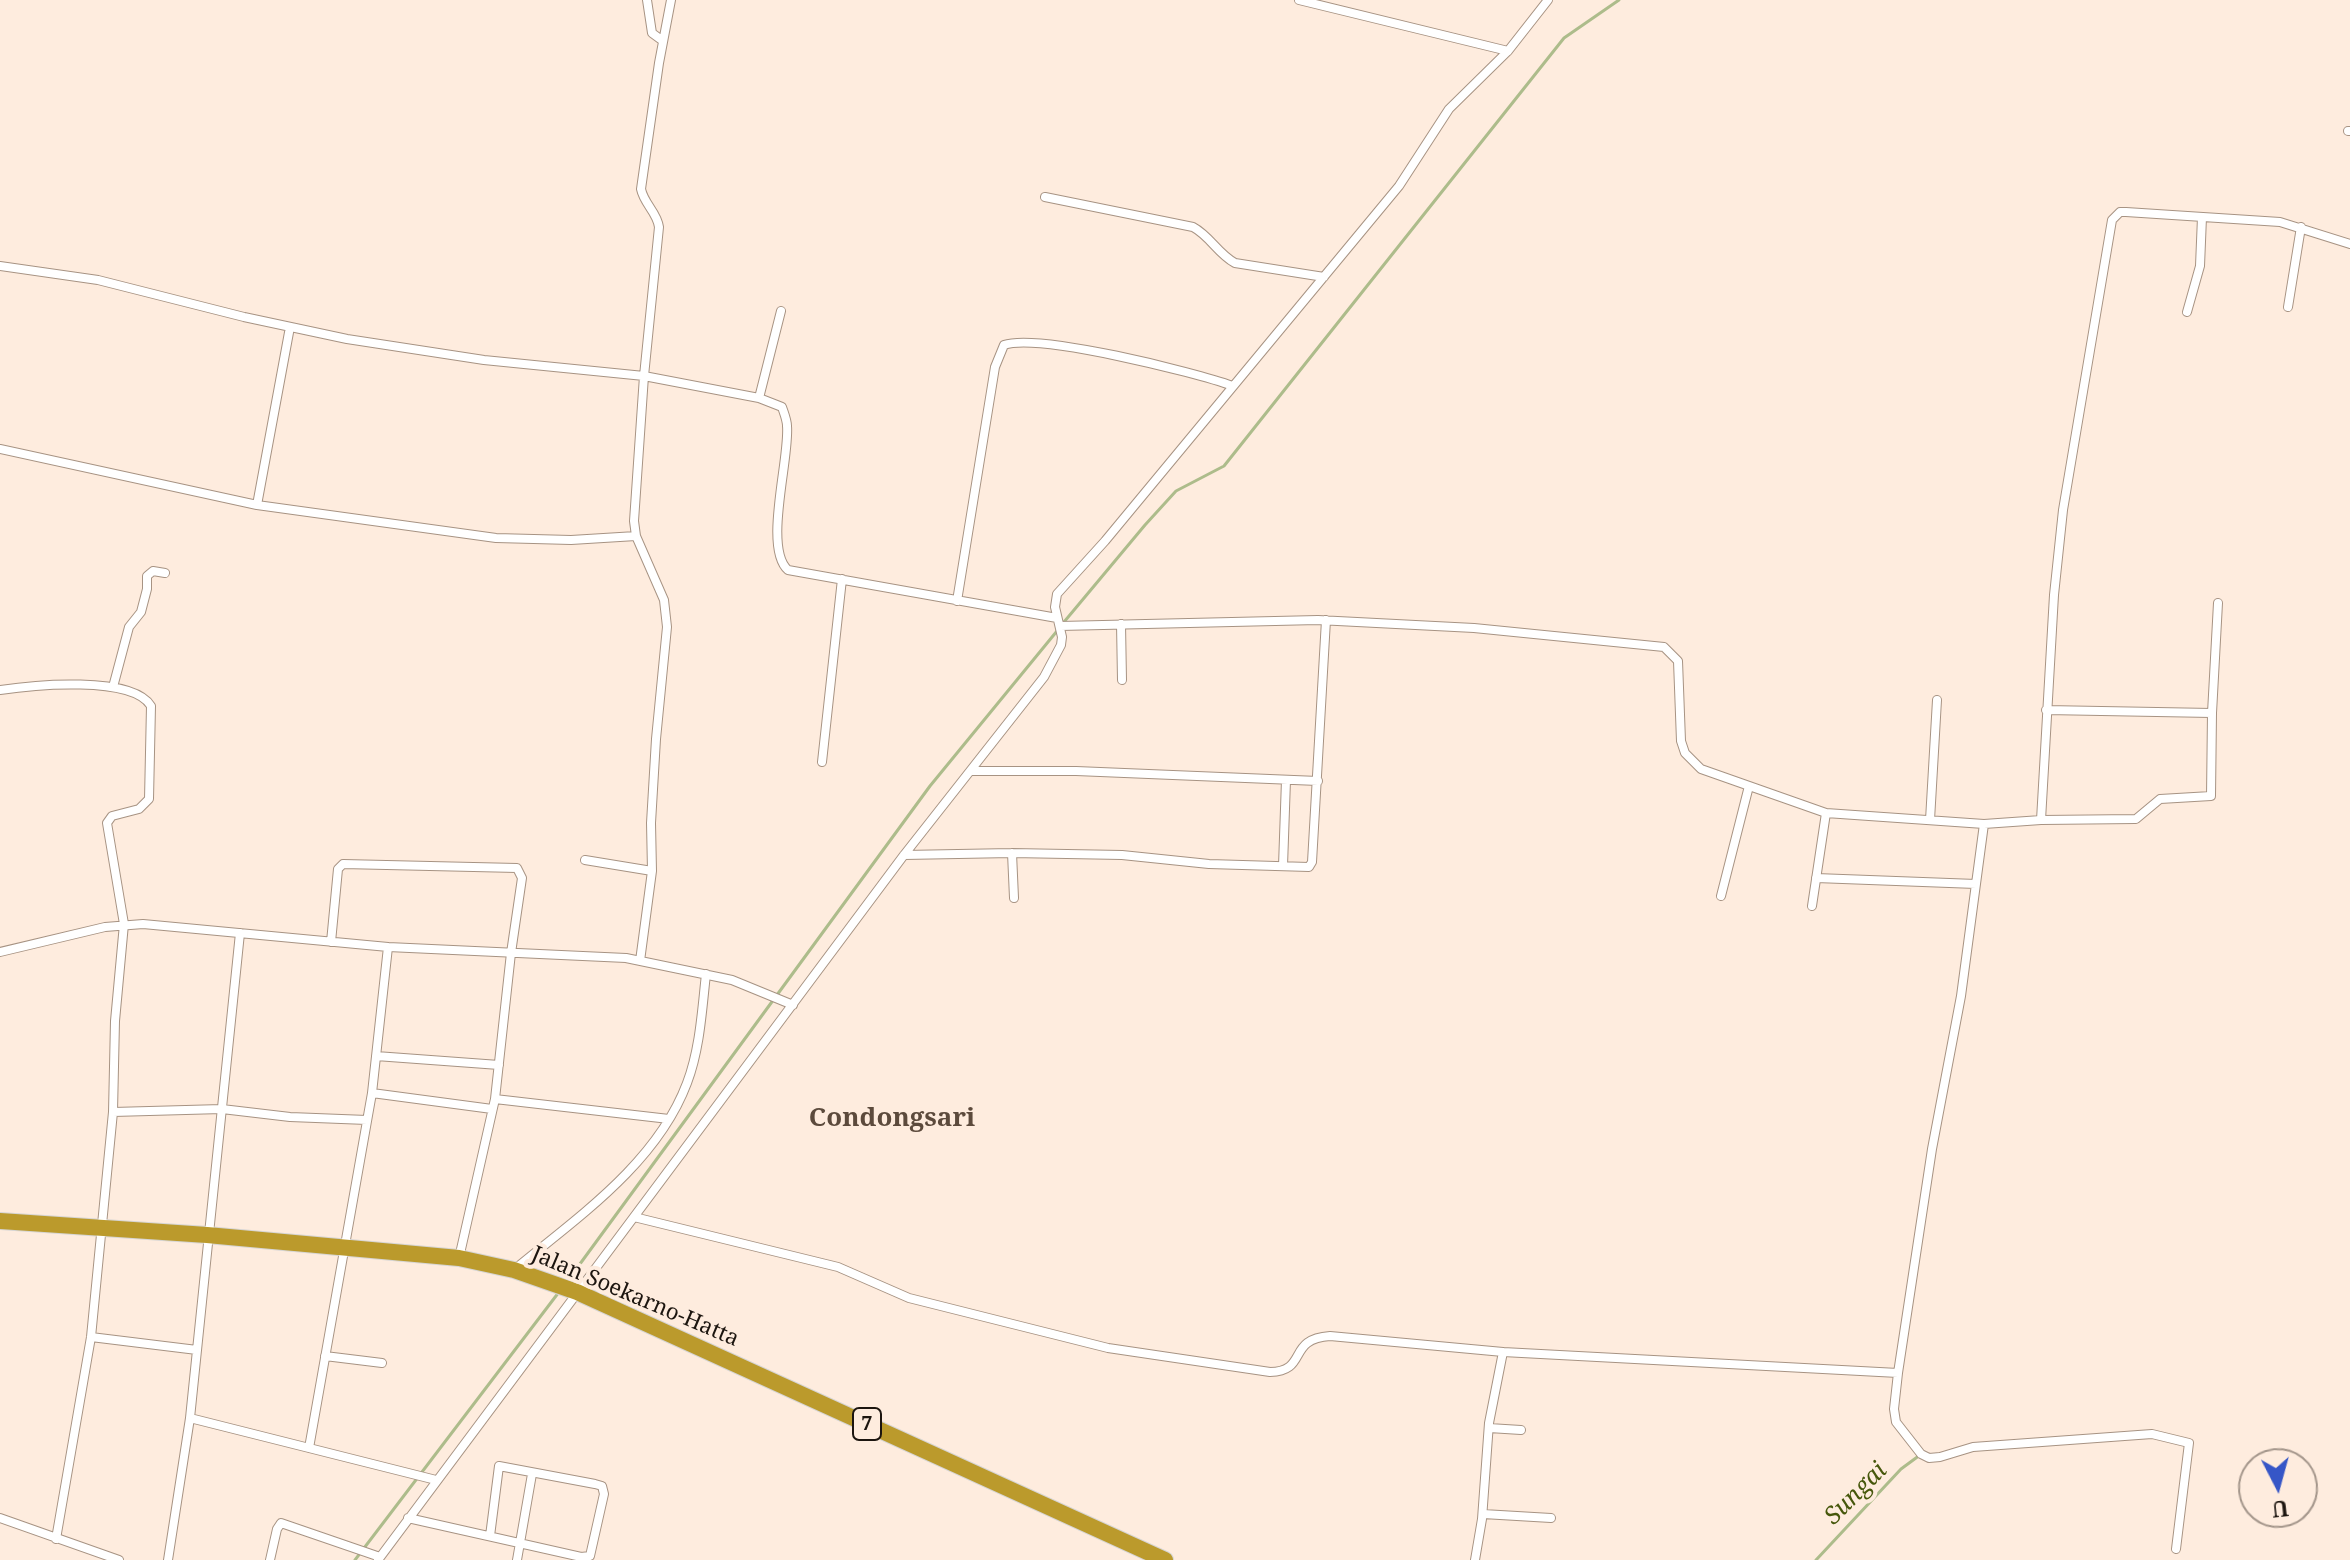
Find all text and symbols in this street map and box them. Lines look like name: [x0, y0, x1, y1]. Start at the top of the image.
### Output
district label: Condongsari: [809, 1103, 975, 1135]
street label: Jalan Soekarno-Hatta: [527, 1241, 743, 1353]
road number: 7: [853, 1408, 881, 1440]
north arrow: [2238, 1448, 2318, 1528]
water label: Sungai: [1819, 1457, 1893, 1531]
text: U: [2271, 1494, 2290, 1526]

